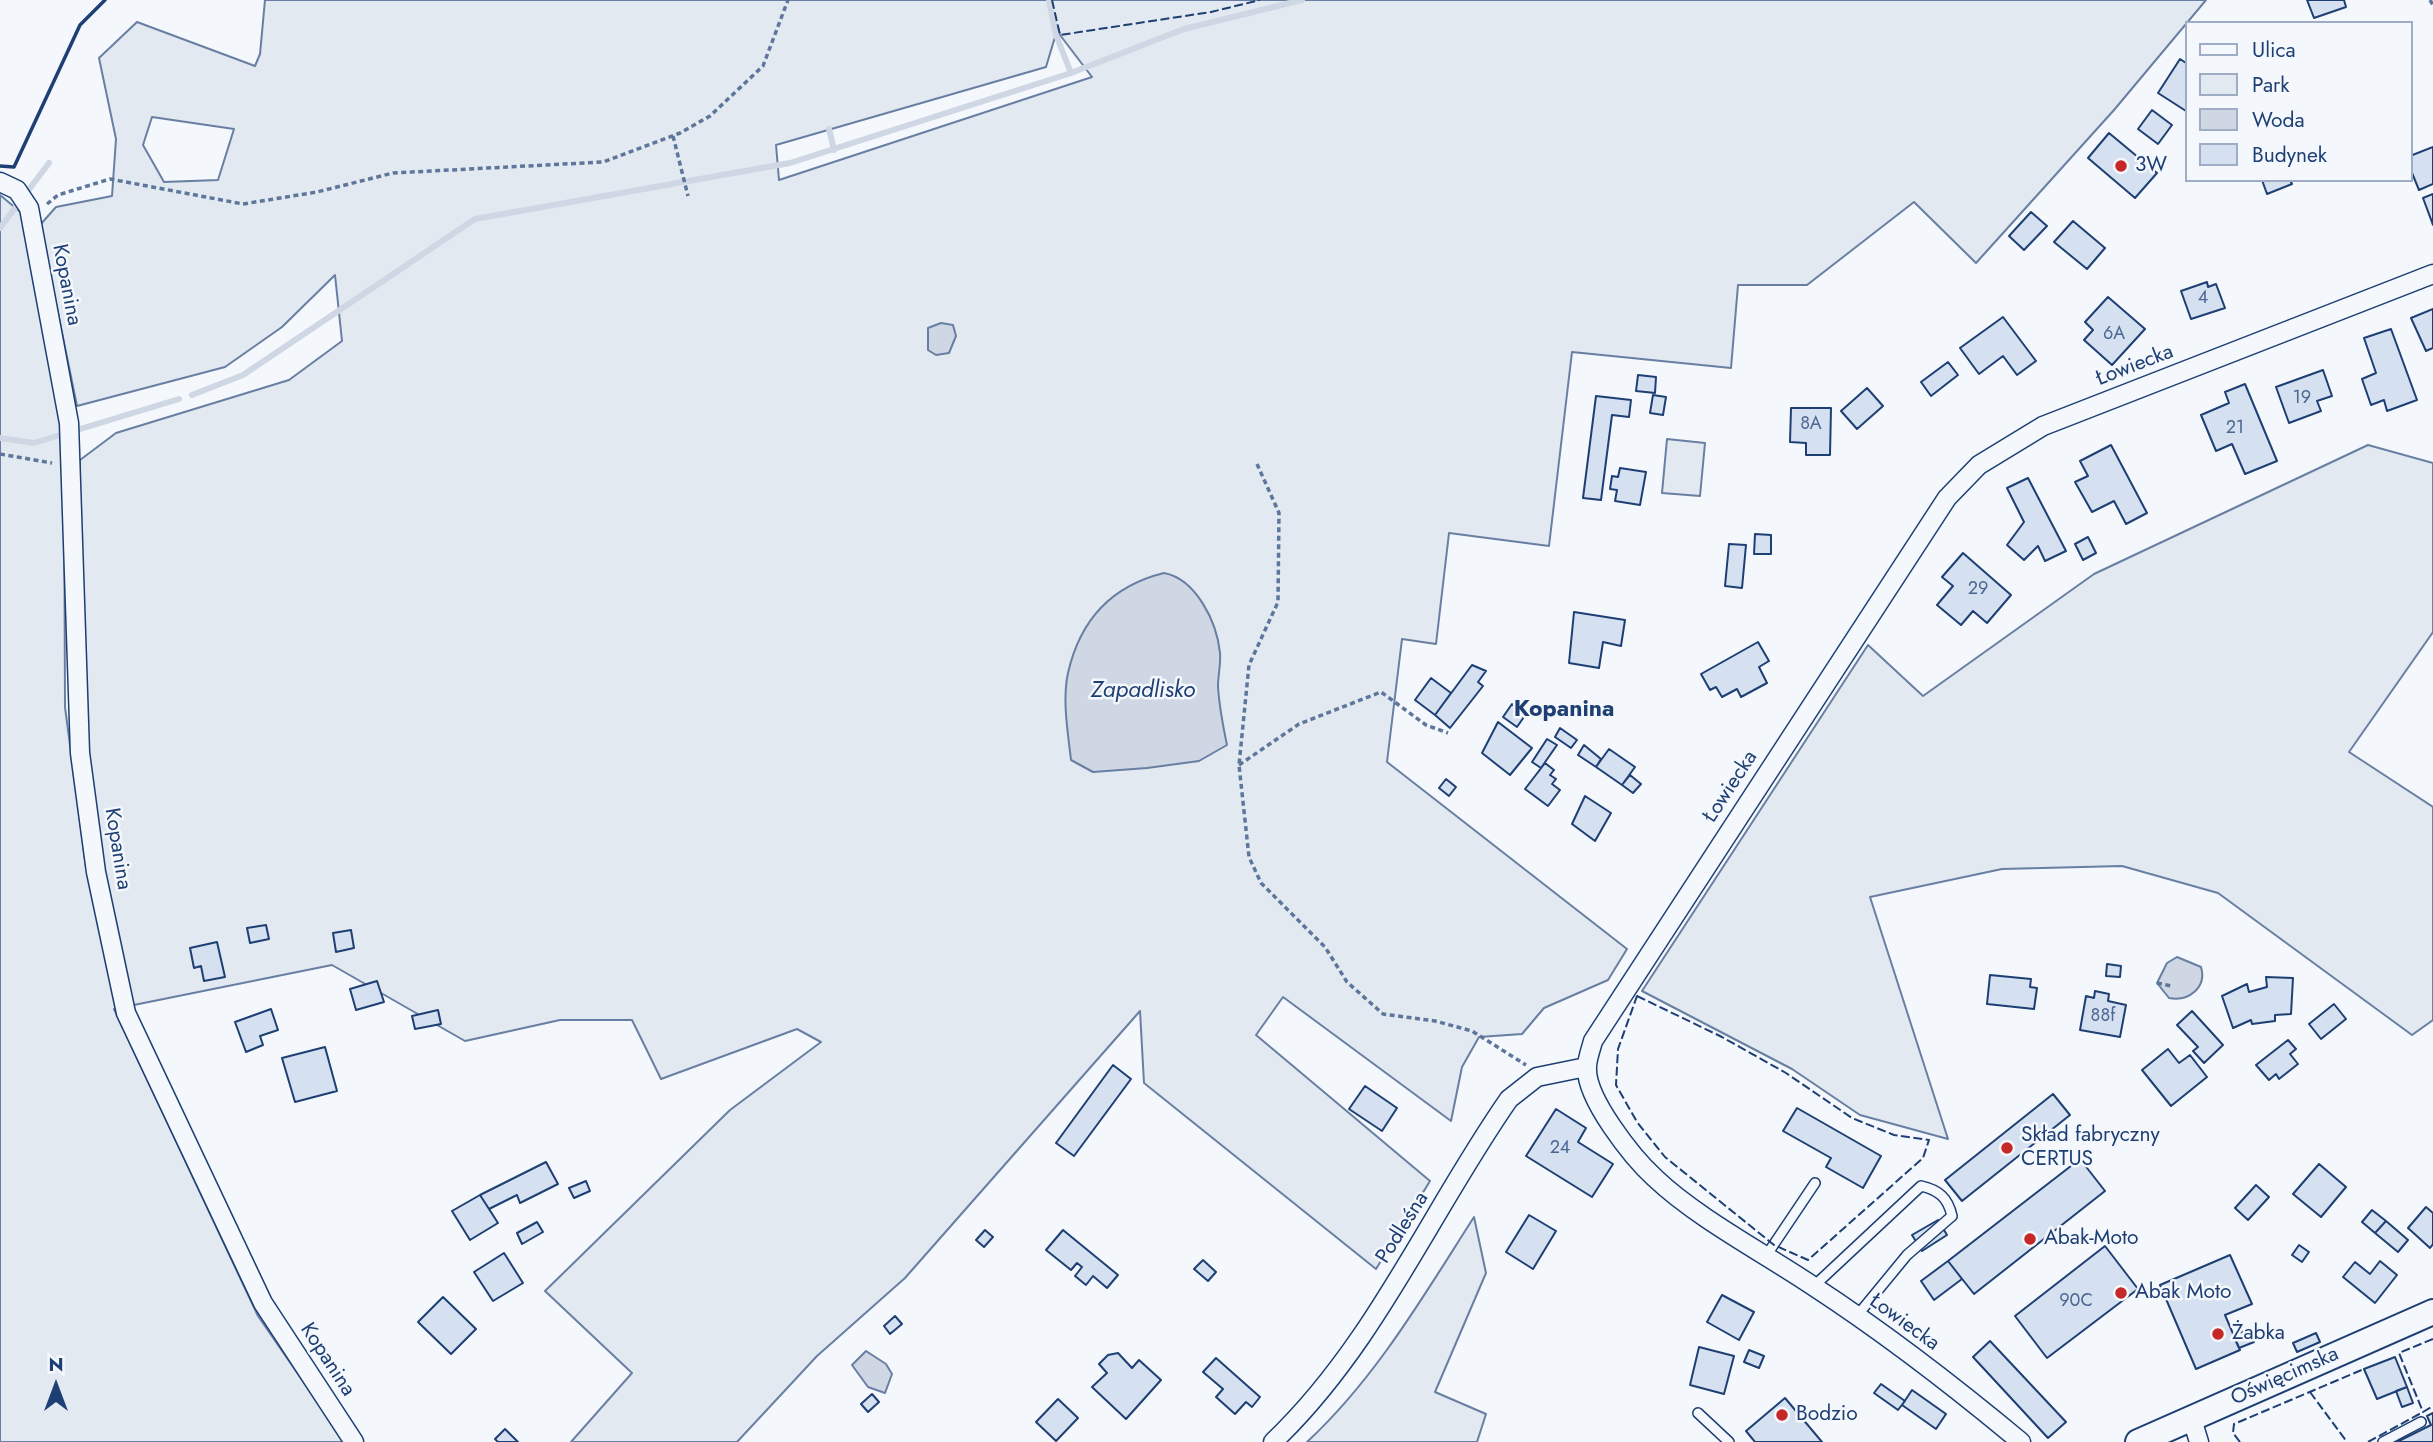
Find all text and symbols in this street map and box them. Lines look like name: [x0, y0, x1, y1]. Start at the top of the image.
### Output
legend: [2184, 21, 2412, 182]
text: Ulica: [2252, 35, 2296, 65]
text: Park: [2252, 70, 2289, 100]
text: Woda: [2252, 105, 2305, 135]
text: Budynek: [2252, 140, 2327, 170]
place label: 3W: [2135, 153, 2167, 179]
marker: 3W: [2113, 158, 2129, 174]
street label: Kopanina: [46, 242, 86, 328]
house number: 4: [2198, 288, 2208, 310]
house number: 6A: [2103, 324, 2125, 346]
street label: Łowiecka: [2093, 340, 2177, 392]
house number: 19: [2293, 388, 2311, 410]
house number: 8A: [1800, 414, 1822, 436]
house number: 21: [2226, 418, 2244, 440]
house number: 29: [1968, 579, 1988, 601]
water label: Zapadlisko: [1091, 677, 1195, 705]
district label: Kopanina: [1514, 696, 1614, 724]
street label: Łowiecka: [1699, 746, 1763, 828]
street label: Kopanina: [98, 806, 136, 892]
house number: 88f: [2091, 1006, 2115, 1028]
place label: Skład fabryczny CERTUS: [2021, 1123, 2160, 1173]
house number: 24: [1550, 1138, 1570, 1160]
marker: Skład fabryczny CERTUS: [1999, 1140, 2015, 1156]
street label: Podleśna: [1371, 1188, 1435, 1268]
place label: Abak-Moto: [2044, 1226, 2139, 1252]
marker: Abak-Moto: [2022, 1231, 2038, 1247]
place label: Abak Moto: [2135, 1280, 2231, 1306]
marker: Abak Moto: [2113, 1285, 2129, 1301]
street label: Łowiecka: [1864, 1289, 1944, 1357]
house number: 90C: [2059, 1291, 2093, 1313]
street label: Kopanina: [294, 1319, 360, 1401]
place label: Żabka: [2232, 1321, 2285, 1347]
marker: Żabka: [2210, 1326, 2226, 1342]
street label: Oświęcimska: [2227, 1342, 2343, 1412]
north arrow: [21, 1351, 91, 1421]
text: N: [48, 1351, 64, 1378]
place label: Bodzio: [1796, 1402, 1858, 1428]
marker: Bodzio: [1774, 1407, 1790, 1423]

